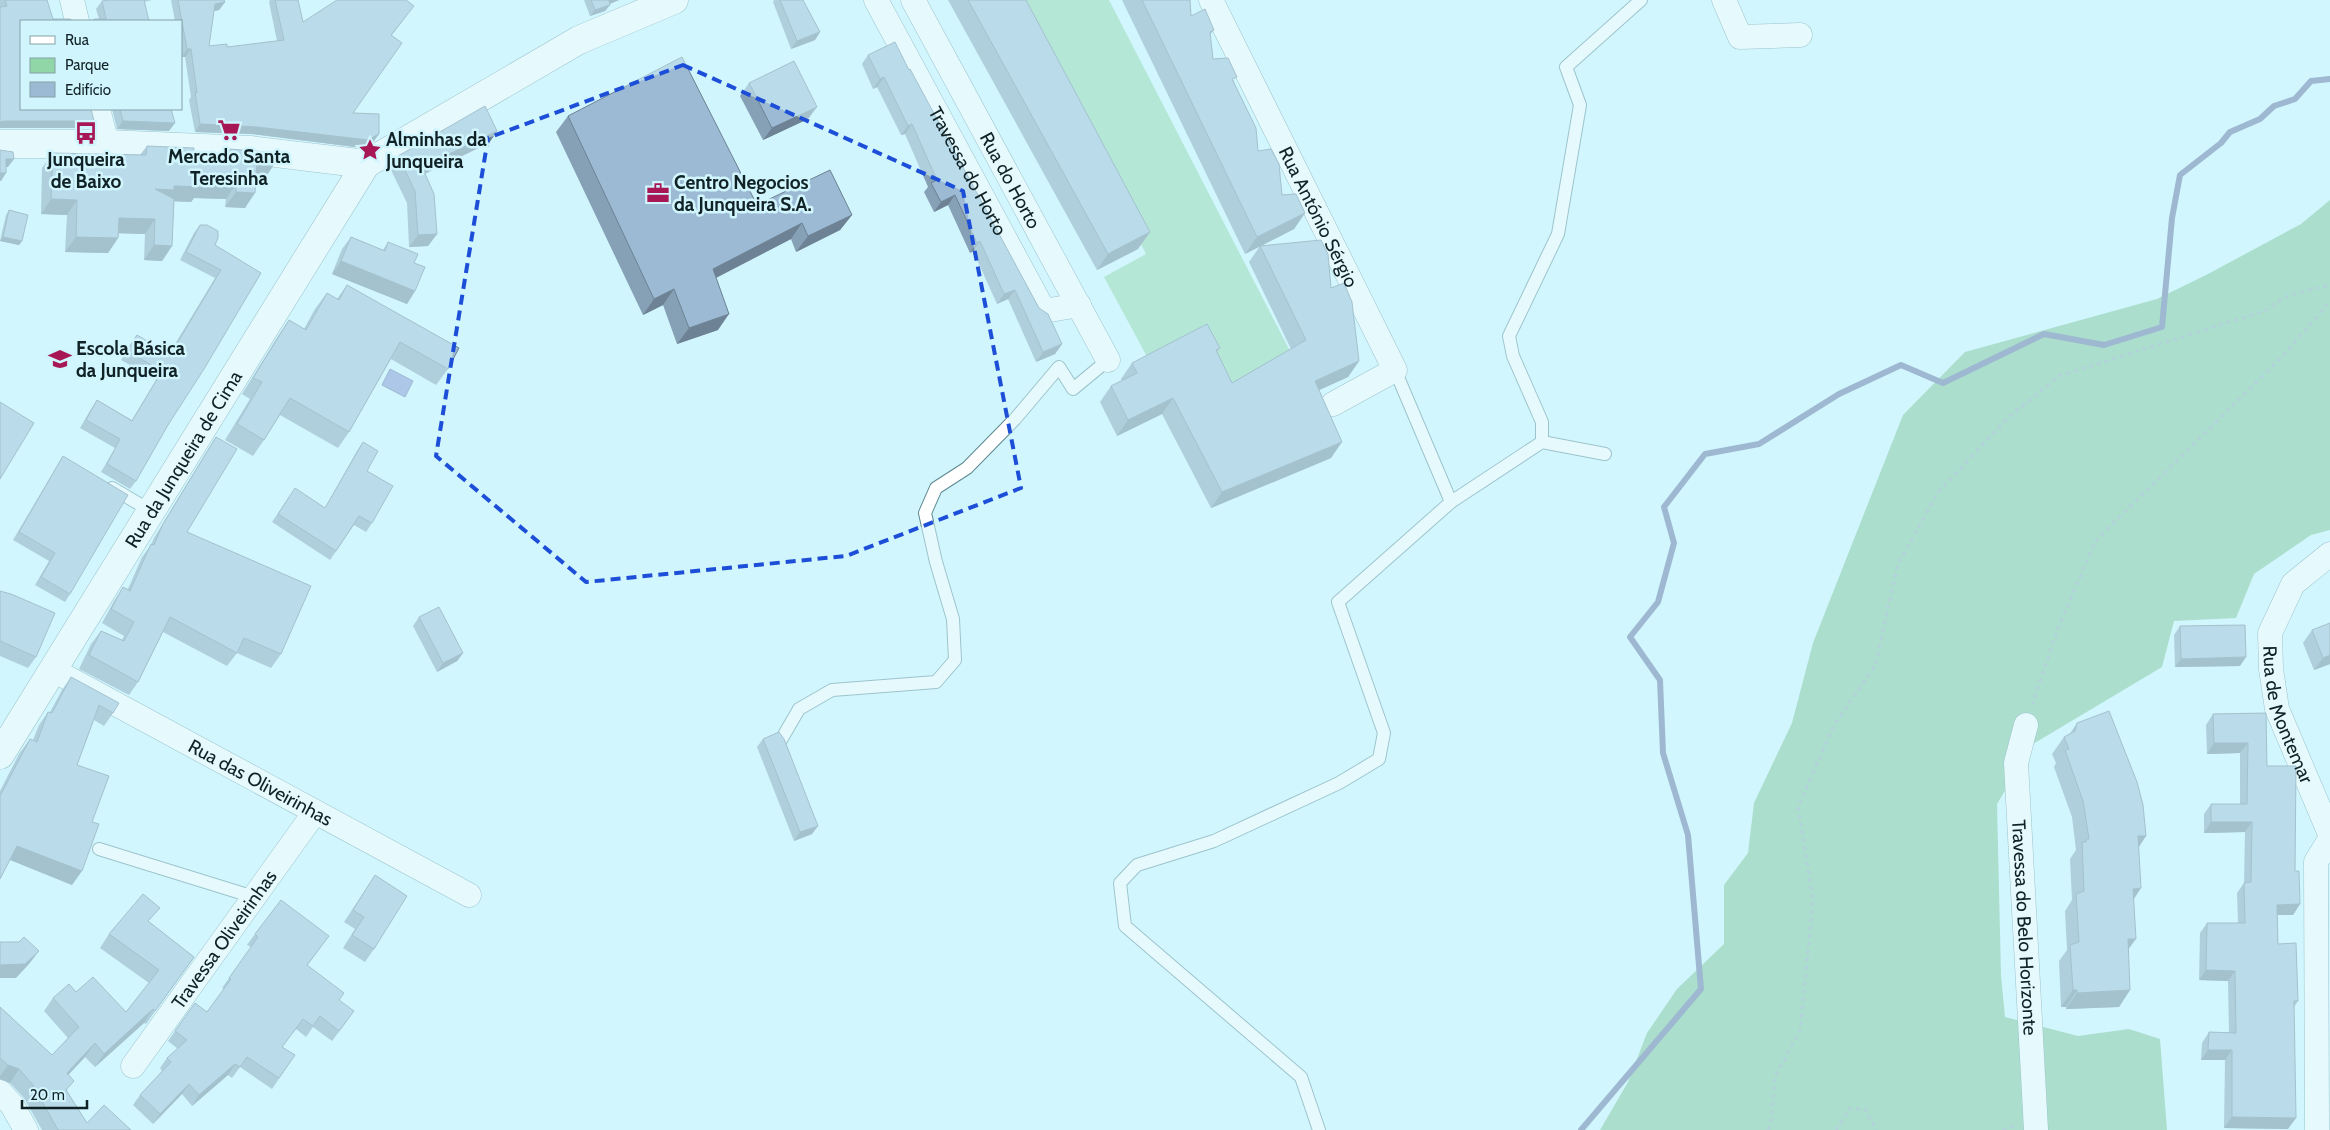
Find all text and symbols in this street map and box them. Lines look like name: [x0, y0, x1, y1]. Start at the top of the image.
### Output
legend: [20, 20, 182, 110]
text: Rua: [65, 31, 90, 49]
text: Parque: [65, 56, 109, 74]
text: Edifício: [65, 81, 111, 99]
street label: Travessa do Horto: [924, 102, 1012, 239]
supermarket icon: Mercado Santa Teresinha: [216, 117, 242, 143]
bus stop icon: Junqueira de Baixo: [73, 120, 99, 146]
place label: Alminhas da Junqueira: [385, 128, 487, 173]
street label: Rua do Horto: [975, 128, 1046, 232]
place icon: Alminhas da Junqueira: [357, 137, 383, 163]
street label: Rua António Sérgio: [1274, 143, 1363, 291]
place label: Mercado Santa Teresinha: [168, 145, 291, 190]
place label: Junqueira de Baixo: [46, 148, 125, 193]
place label: Centro Negocios da Junqueira S.A.: [674, 171, 812, 216]
office icon: Centro Negocios da Junqueira S.A.: [645, 180, 671, 206]
place label: Escola Básica da Junqueira: [76, 337, 186, 382]
school or university icon: Escola Básica da Junqueira: [47, 346, 73, 372]
street label: Rua da Junqueira de Cima: [120, 366, 247, 552]
street label: Rua de Montemar: [2259, 645, 2319, 787]
street label: Rua das Oliveirinhas: [185, 734, 337, 831]
street label: Travessa do Belo Horizonte: [2008, 819, 2042, 1036]
street label: Travessa Oliveirinhas: [166, 865, 281, 1013]
scale bar: [22, 1078, 88, 1110]
text: 20 m: [30, 1086, 65, 1104]

